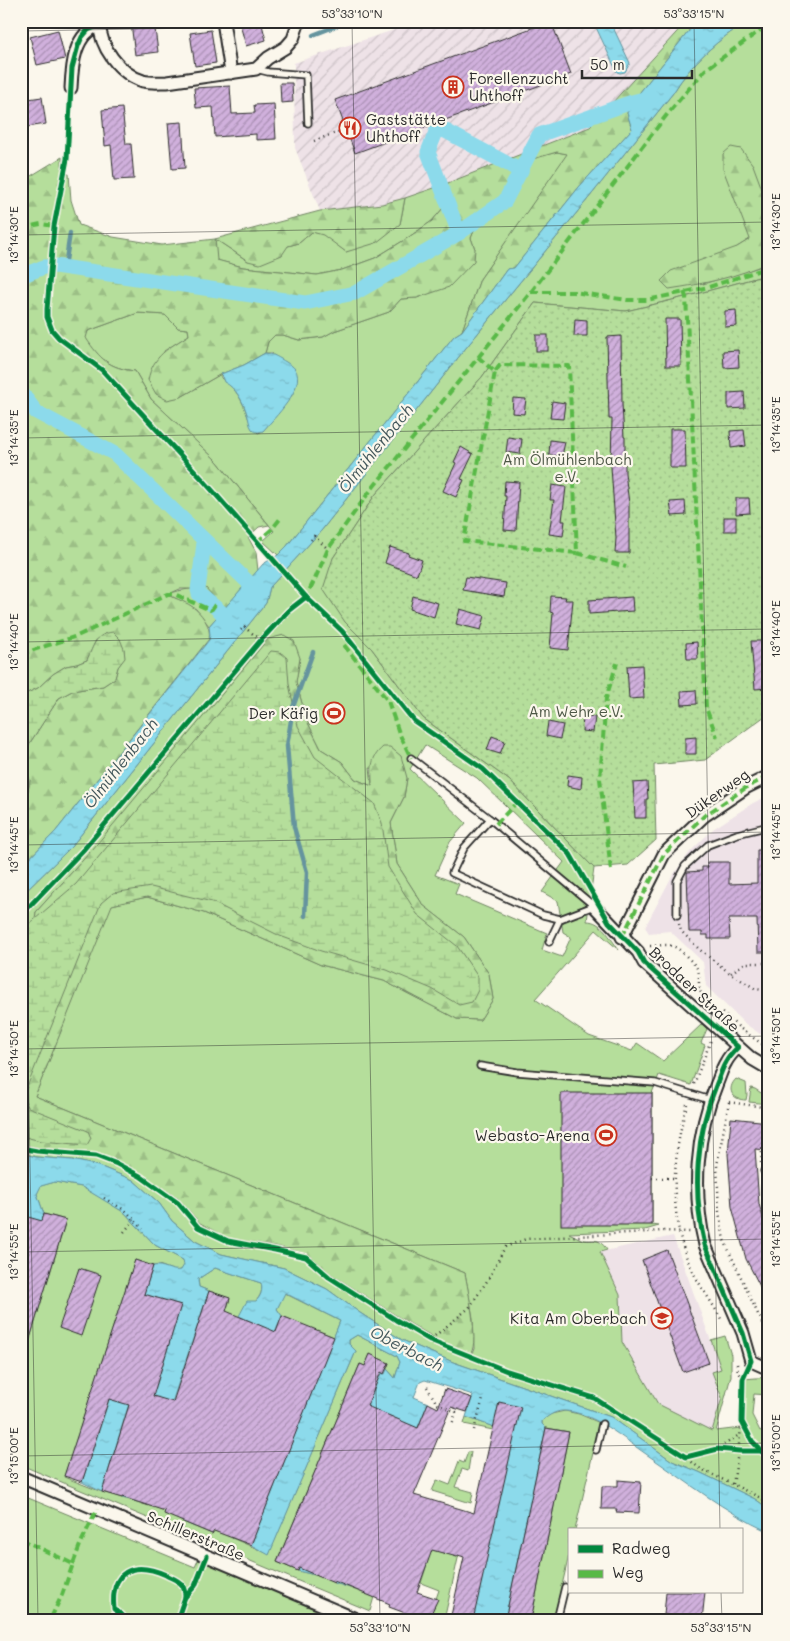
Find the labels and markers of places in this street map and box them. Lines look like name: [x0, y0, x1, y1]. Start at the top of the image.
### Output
place label: Forellenzucht Uhthoff: [469, 68, 569, 105]
building icon: Forellenzucht Uhthoff: [441, 75, 465, 99]
place label: Gaststätte Uhthoff: [366, 109, 446, 146]
restaurant icon: Gaststätte Uhthoff: [338, 116, 362, 140]
sports icon: Der Käfig: [322, 701, 346, 725]
place label: Der Käfig: [249, 703, 318, 723]
sports icon: Webasto-Arena: [594, 1123, 618, 1147]
place label: Webasto-Arena: [475, 1125, 590, 1145]
school or university icon: Kita Am Oberbach: [650, 1306, 674, 1330]
place label: Kita Am Oberbach: [510, 1308, 646, 1328]

